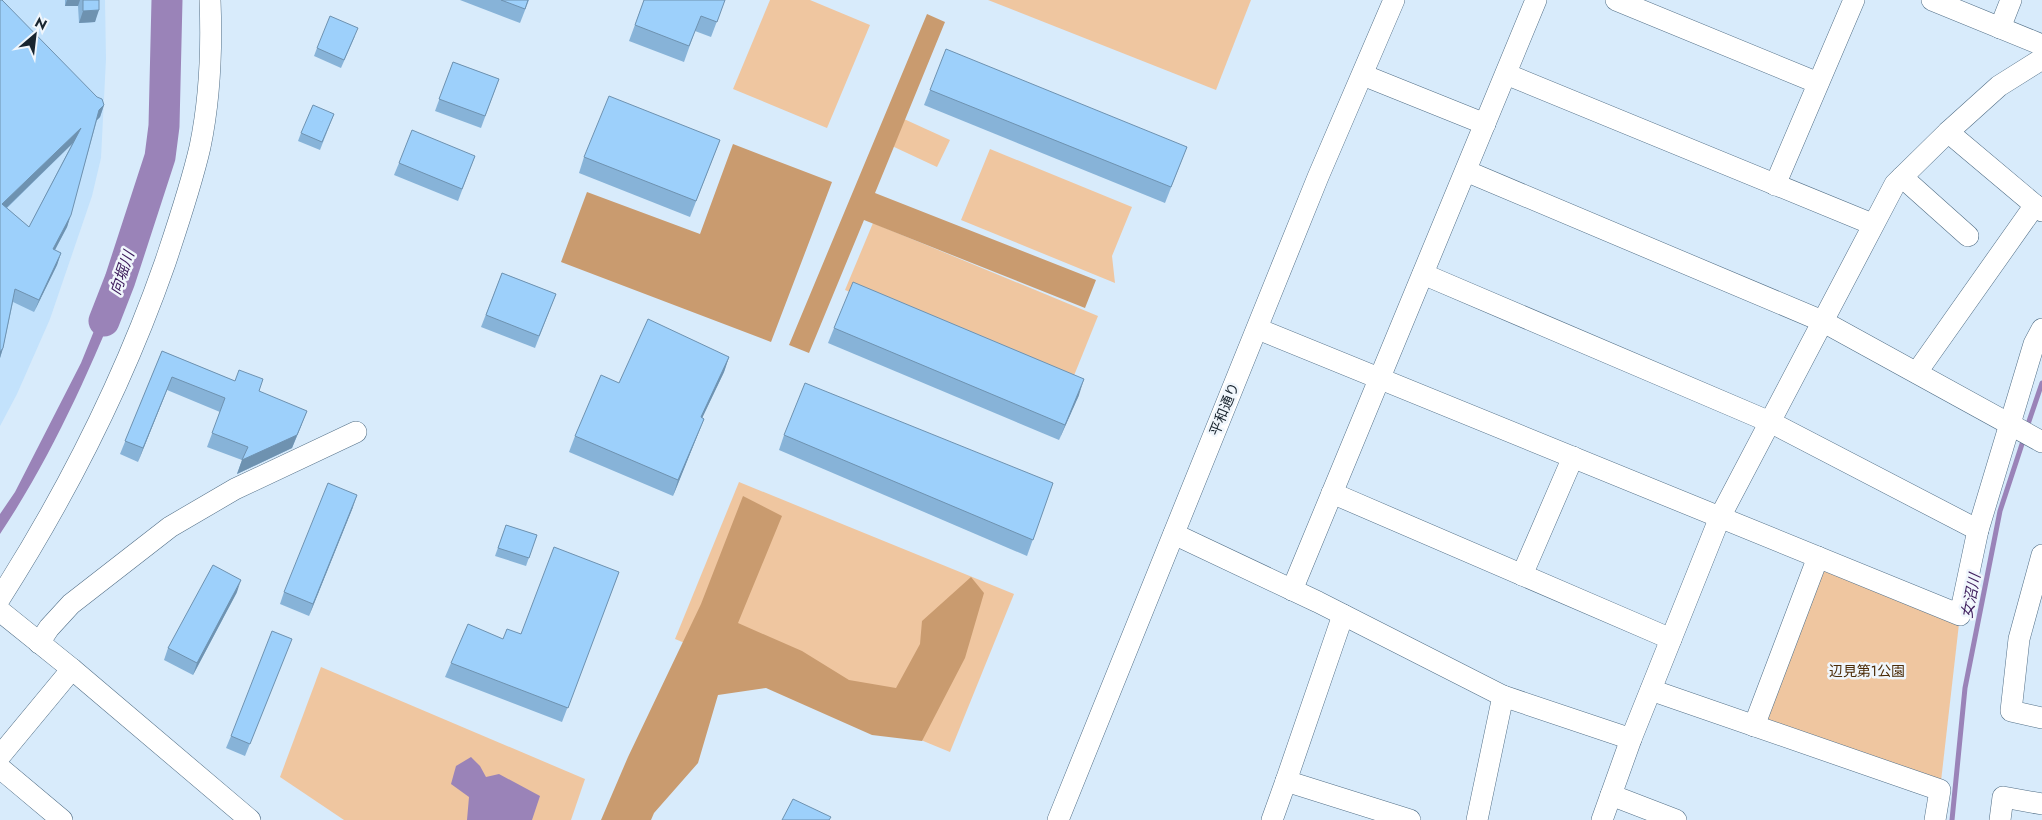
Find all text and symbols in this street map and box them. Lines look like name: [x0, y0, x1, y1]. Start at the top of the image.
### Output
north arrow: [10, 10, 60, 60]
text: N: [31, 12, 51, 35]
water label: 向堀川: [104, 246, 140, 298]
street label: 平和通り: [1204, 379, 1244, 439]
water label: 女沼川: [1956, 570, 1986, 620]
park label: 辺見第1公園: [1829, 661, 1905, 681]

